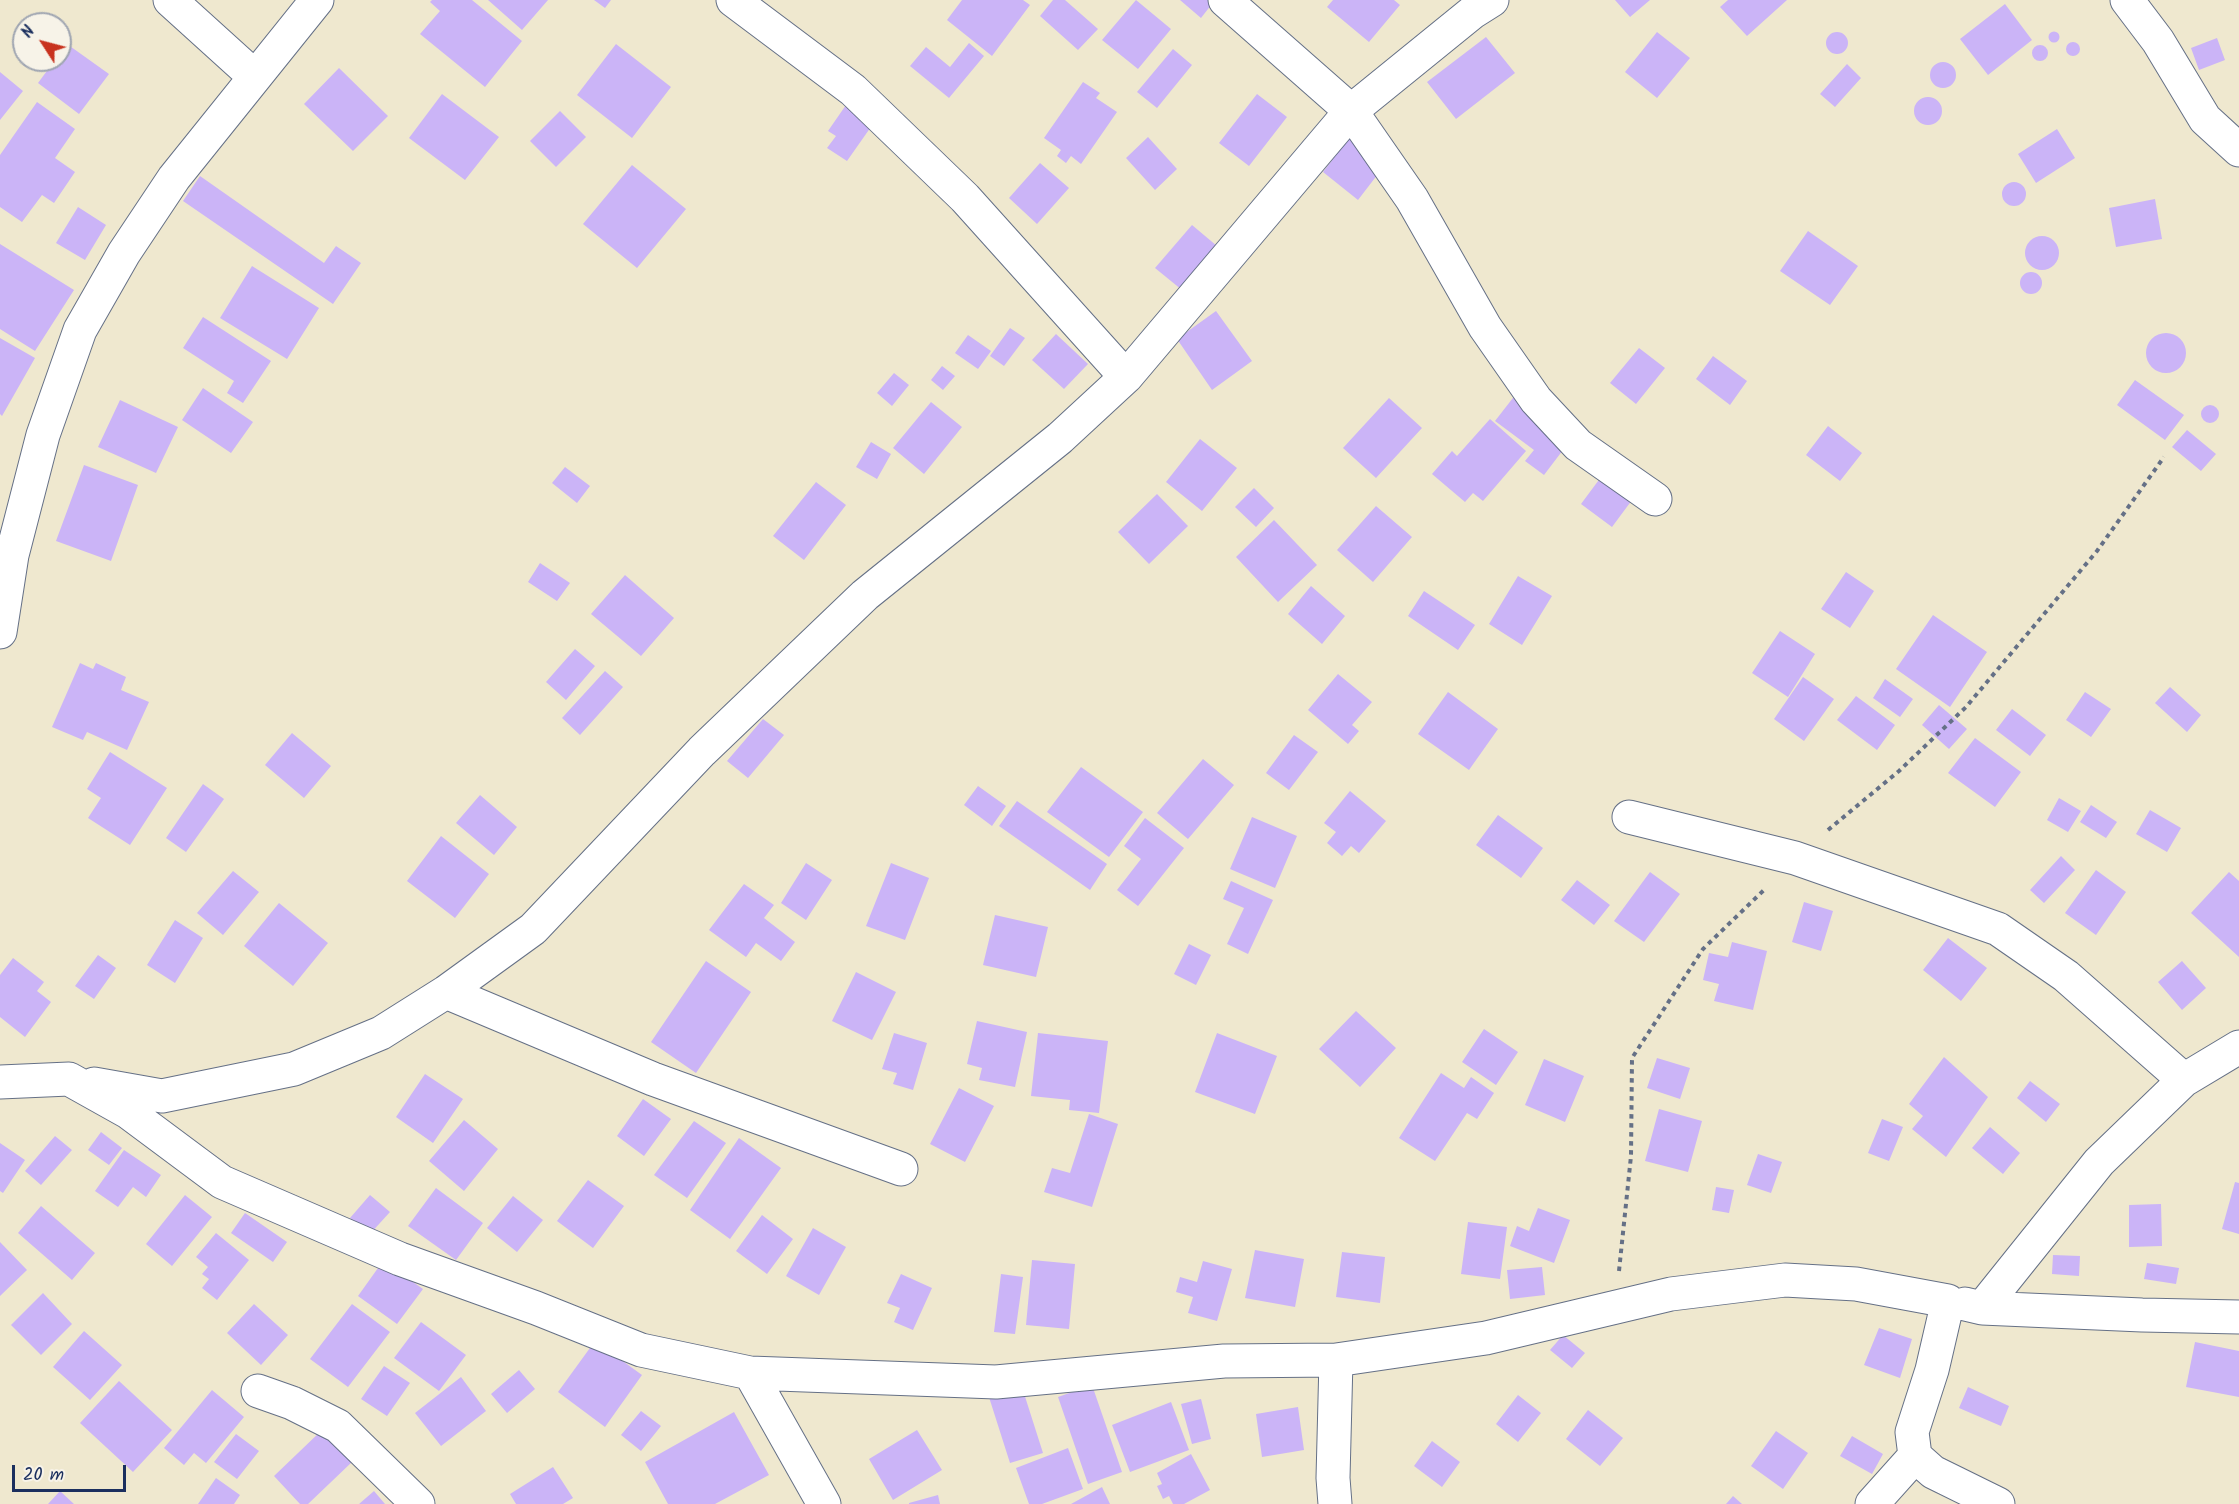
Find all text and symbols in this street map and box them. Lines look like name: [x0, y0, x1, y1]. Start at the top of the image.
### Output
north arrow: [12, 12, 72, 72]
text: N: [16, 21, 42, 44]
scale bar: [15, 1453, 129, 1491]
text: 20 m: [23, 1461, 64, 1490]

